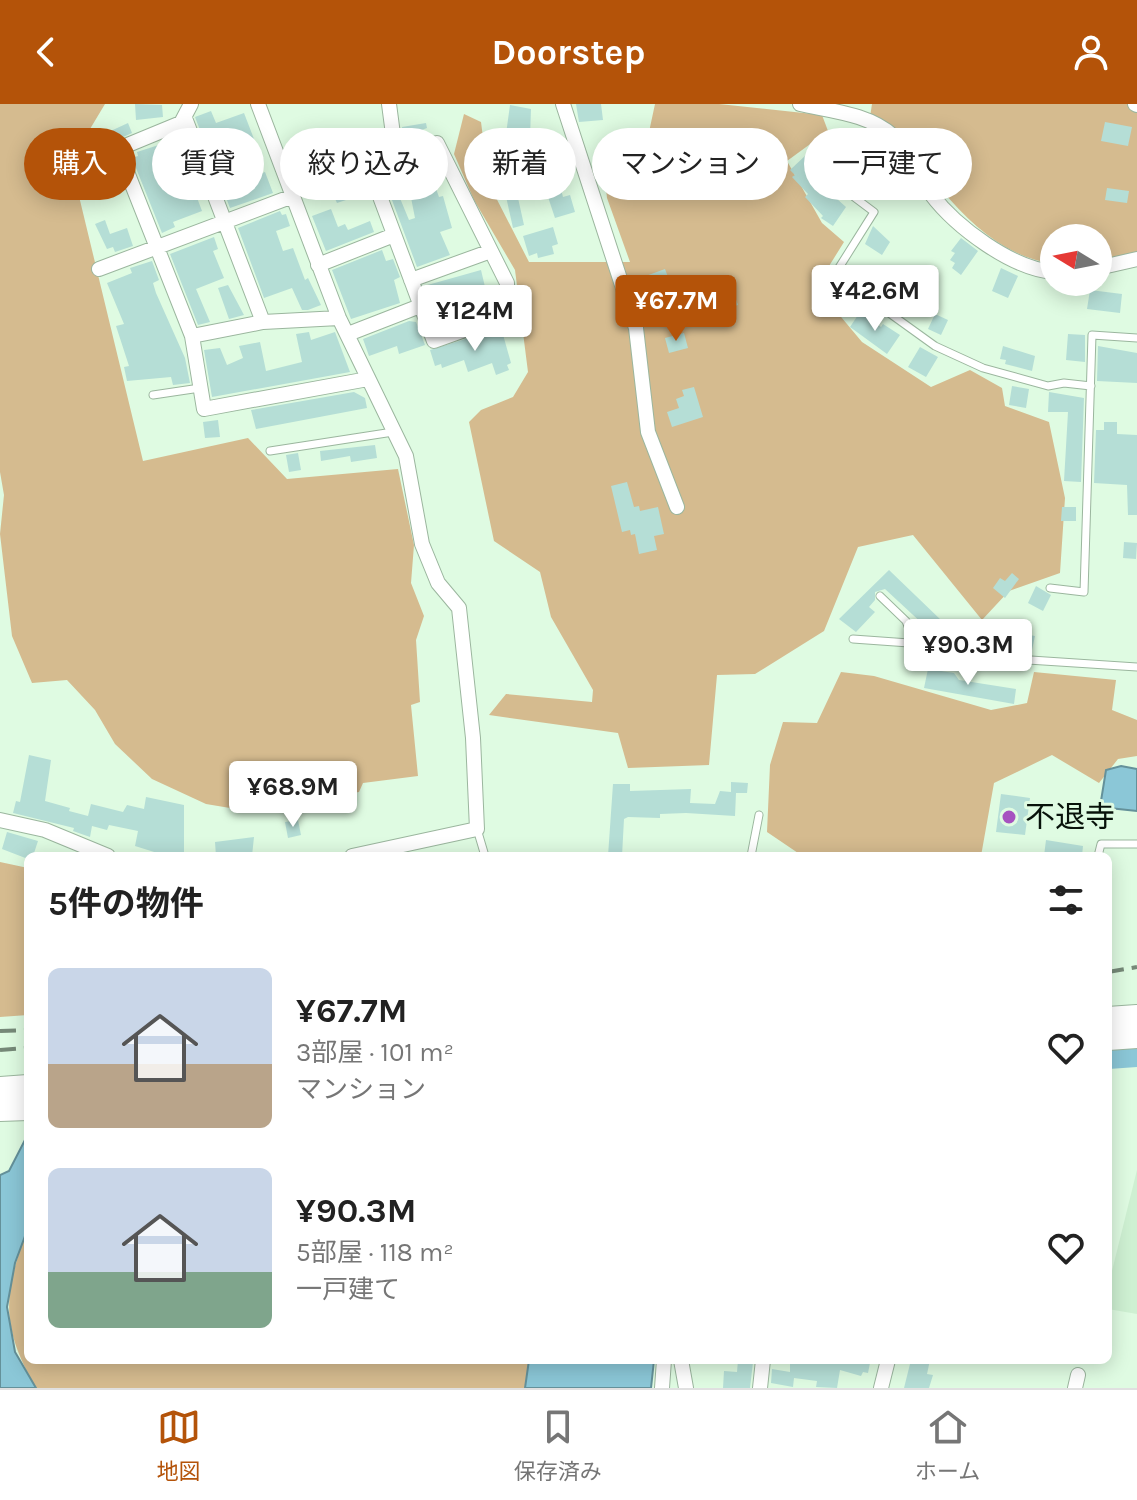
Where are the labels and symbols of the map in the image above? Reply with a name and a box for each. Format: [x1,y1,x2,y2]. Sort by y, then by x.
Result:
north arrow [1040,224,1112,296]
pin: ¥42.6M [810,265,940,333]
pin: ¥67.7M [611,275,741,343]
pin: ¥124M [419,285,531,353]
pin: ¥90.3M [903,619,1033,687]
pin: ¥68.9M [228,761,358,829]
place label: 不退寺 [1025,799,1115,835]
marker: 不退寺 [1000,808,1018,826]

